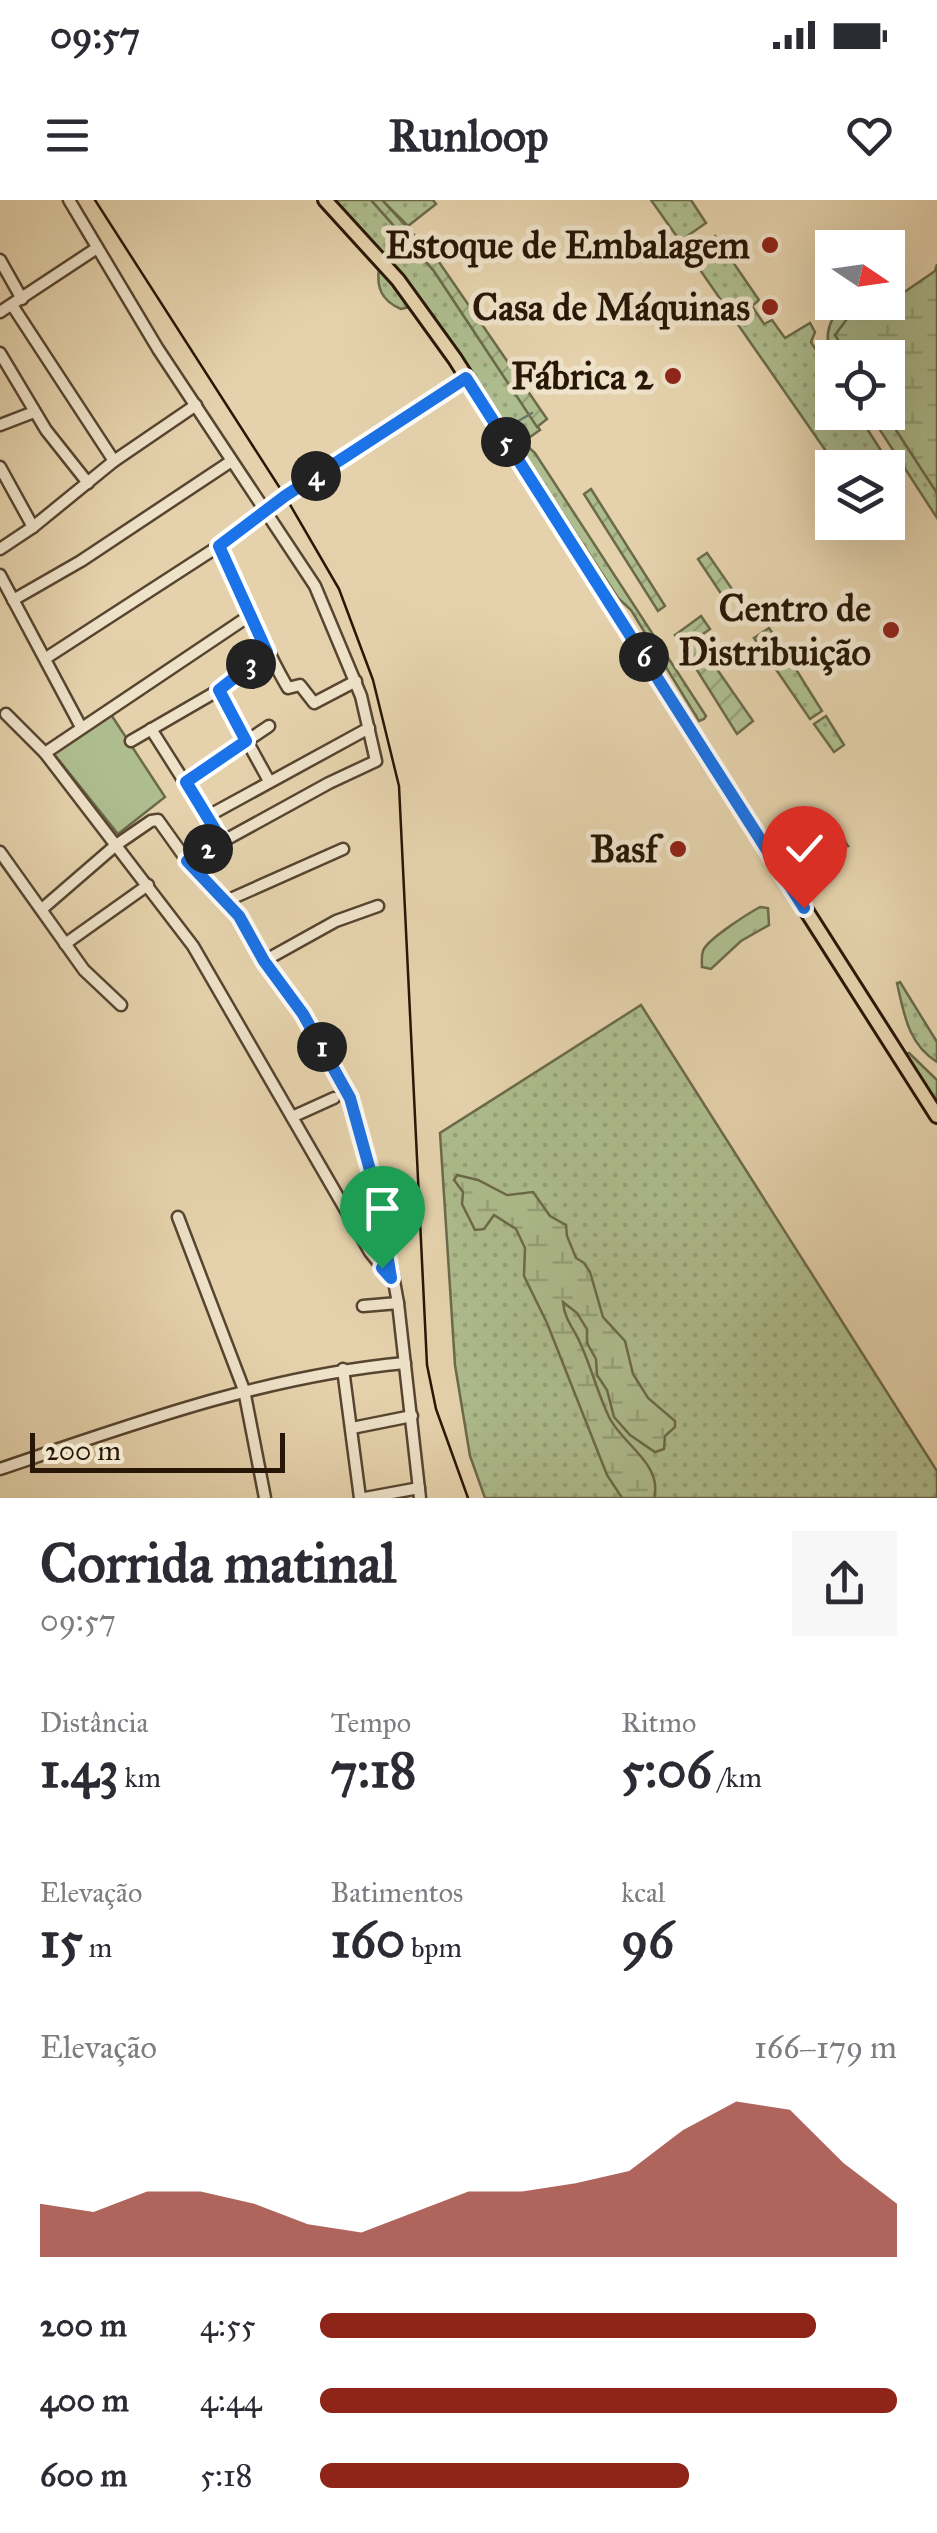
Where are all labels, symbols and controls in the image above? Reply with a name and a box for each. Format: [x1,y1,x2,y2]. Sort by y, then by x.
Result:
text: 09:57 [50,12,140,58]
icon: menu [40,108,95,163]
text: Runloop [388,108,549,163]
icon: heart [842,108,897,163]
place label: Estoque de Embalagem [385,222,750,268]
north arrow [815,230,905,320]
map controls [815,230,905,540]
marker: Estoque de Embalagem [759,234,781,256]
place label: Casa de Máquinas [472,284,750,330]
marker: Casa de Máquinas [759,296,781,318]
button: locate [815,340,905,430]
place label: Fábrica 2 [511,353,654,399]
marker: Fábrica 2 [662,365,684,387]
pin: 5 [481,417,531,467]
text: 5 [499,424,513,459]
button: layers [815,450,905,540]
pin: 4 [291,451,341,501]
text: 4 [308,458,324,493]
place label: Centro de Distribuição [678,585,871,676]
marker: Centro de Distribuição [880,619,902,641]
pin: 6 [619,632,669,682]
pin: 3 [226,639,276,689]
text: 6 [637,639,651,674]
text: 3 [245,646,257,681]
pin [762,806,847,909]
icon: check [777,821,832,876]
pin: 2 [183,824,233,874]
place label: Basf [590,826,664,872]
text: 2 [201,831,215,866]
marker: Basf [667,838,689,860]
pin: 1 [297,1022,347,1072]
text: 1 [316,1029,328,1064]
pin [340,1166,425,1269]
icon: arrive [355,1181,410,1236]
scale bar [30,1428,285,1472]
text: 200 m [45,1433,121,1468]
text: Corrida matinal [40,1530,396,1597]
button: share [792,1531,897,1636]
text: 09:57 [40,1601,116,1640]
text: Distância [40,1705,148,1740]
text: Tempo [331,1705,411,1740]
text: Ritmo [621,1705,696,1740]
text: 1.43 [40,1740,118,1801]
text: 7:18 [331,1740,416,1801]
text: 5:06 [621,1740,712,1801]
text: km [118,1760,161,1795]
text: /km [712,1760,762,1795]
text: Elevação [40,1875,142,1910]
text: Batimentos [331,1875,463,1910]
text: kcal [621,1875,665,1910]
text: 15 [40,1910,83,1971]
text: 160 [331,1910,405,1971]
text: 96 [621,1910,674,1971]
text: m [83,1930,112,1965]
text: bpm [405,1930,462,1965]
text: Elevação [40,2028,157,2067]
text: 166–179 m [754,2028,897,2067]
text: 200 m [40,2306,127,2345]
text: 4:55 [200,2306,256,2345]
text: 400 m [40,2381,129,2420]
text: 4:44 [200,2381,262,2420]
text: 600 m [40,2456,127,2495]
text: 5:18 [200,2456,253,2495]

